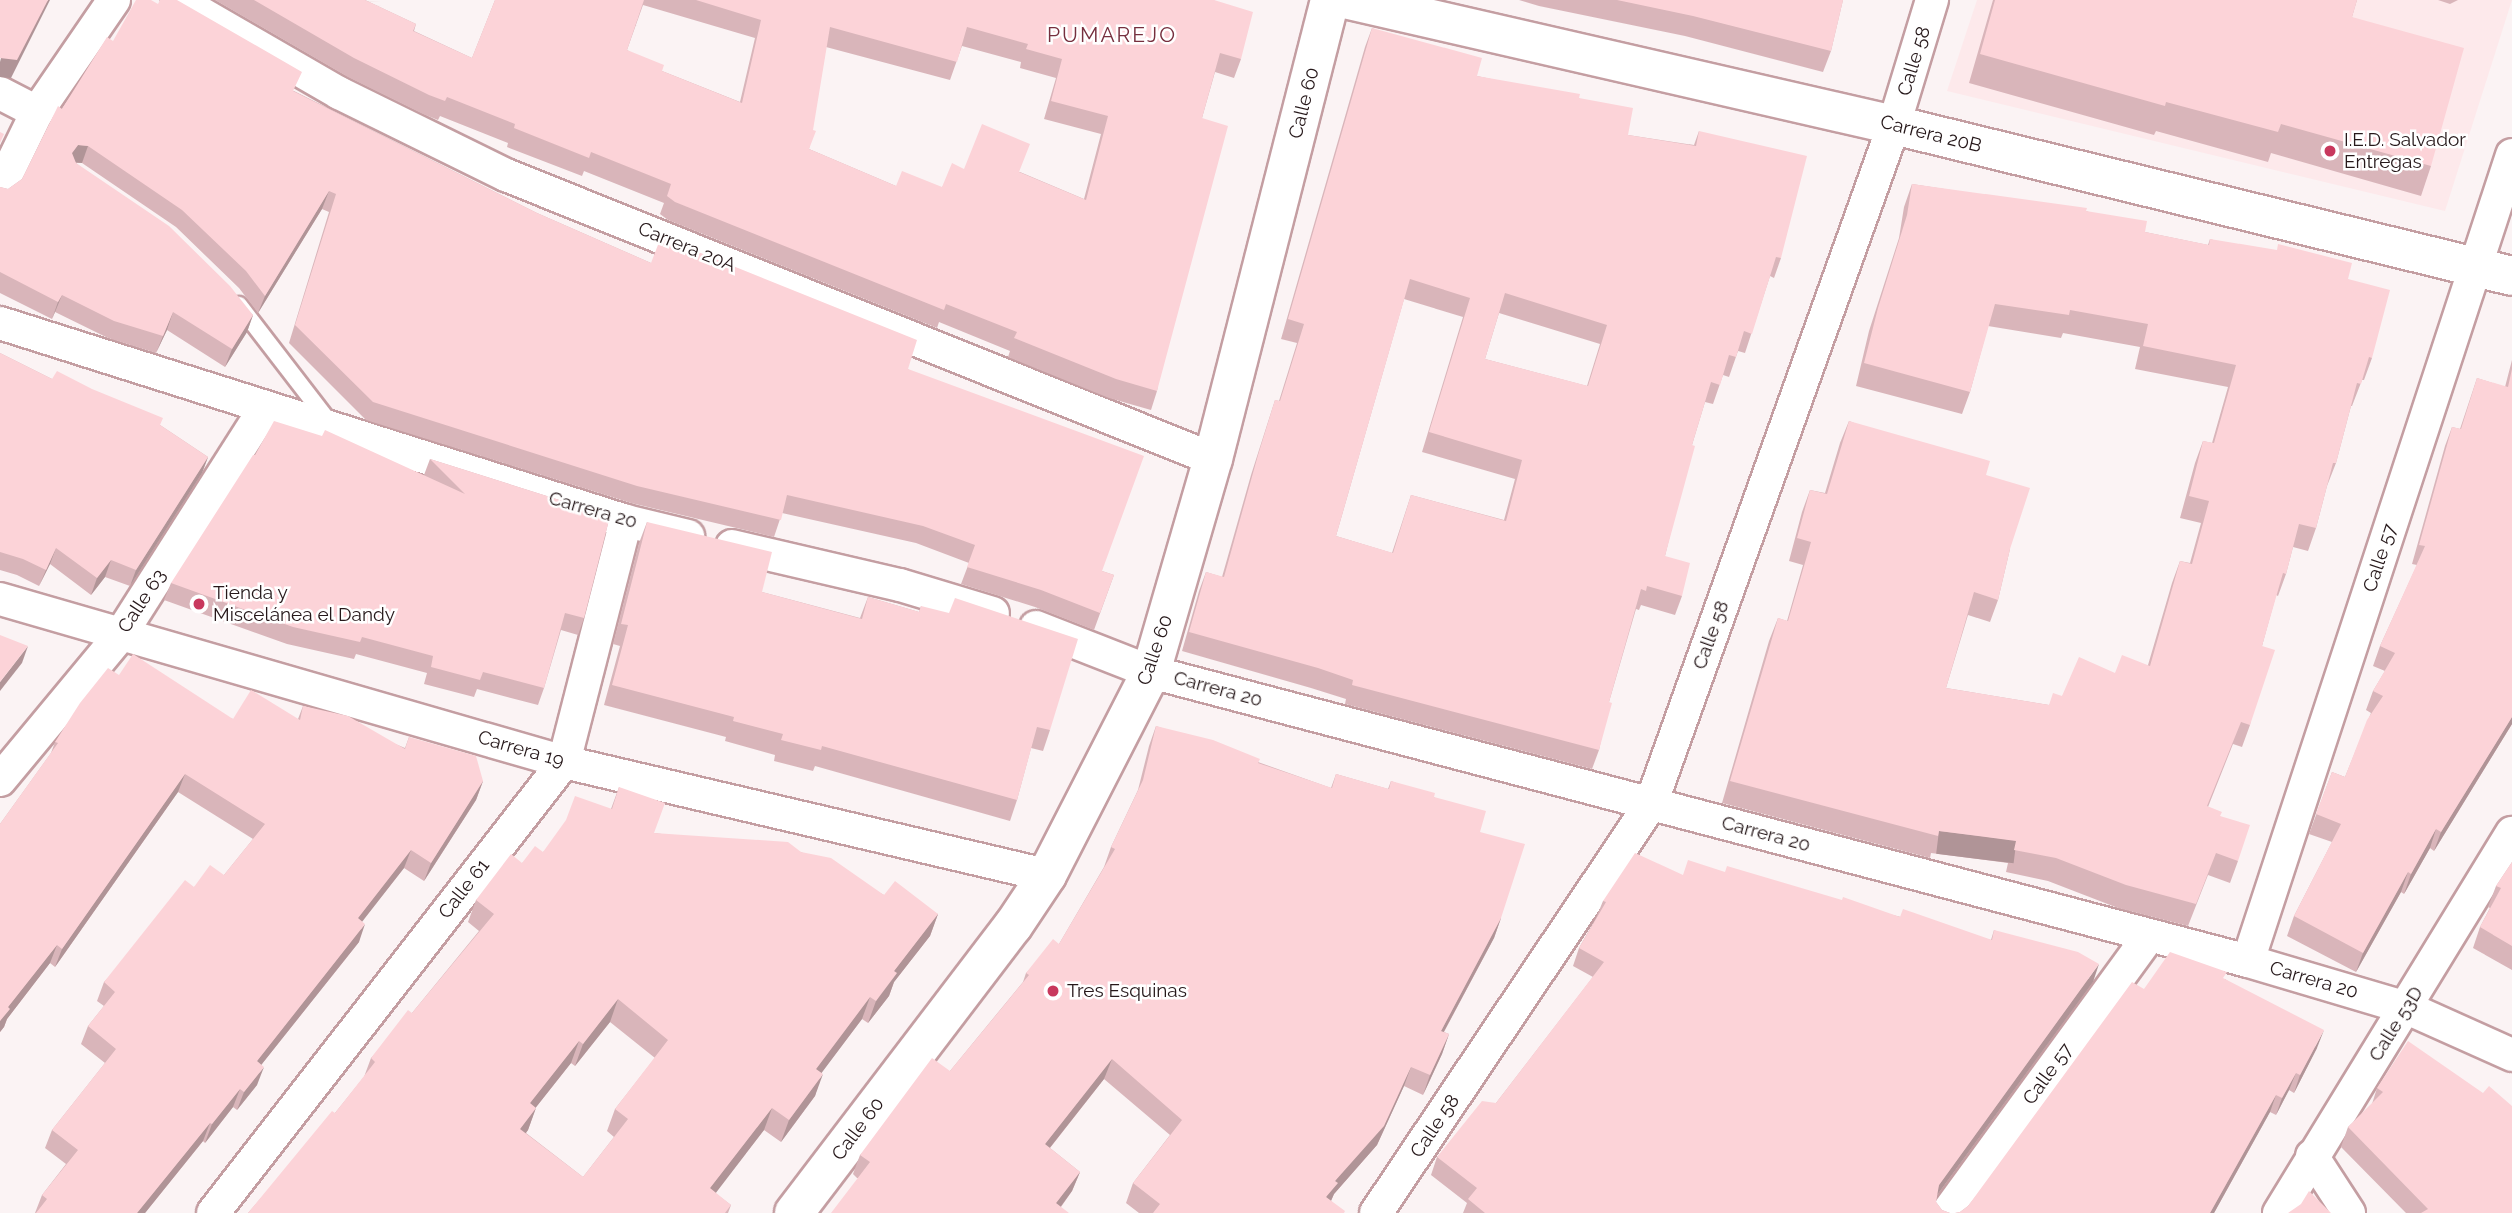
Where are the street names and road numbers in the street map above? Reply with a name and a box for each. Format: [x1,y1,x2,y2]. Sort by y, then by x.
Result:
street label: Calle 58 [1893,24,1935,98]
street label: Calle 60 [1284,65,1324,141]
street label: Carrera 20B [1878,110,1984,158]
street label: Carrera 20A [635,217,739,277]
street label: Carrera 20 [546,487,640,533]
street label: Calle 57 [2358,521,2402,595]
street label: Calle 63 [113,565,171,637]
street label: Calle 58 [1688,598,1734,672]
street label: Calle 60 [1132,612,1178,688]
street label: Carrera 20 [1171,666,1265,712]
street label: Carrera 19 [475,726,567,772]
street label: Carrera 20 [1719,811,1813,857]
street label: Calle 61 [434,855,494,923]
street label: Carrera 20 [2267,957,2361,1003]
street label: Calle 53D [2364,982,2428,1066]
street label: Calle 57 [2018,1039,2078,1109]
street label: Calle 58 [1406,1090,1464,1162]
street label: Calle 60 [827,1093,889,1165]

